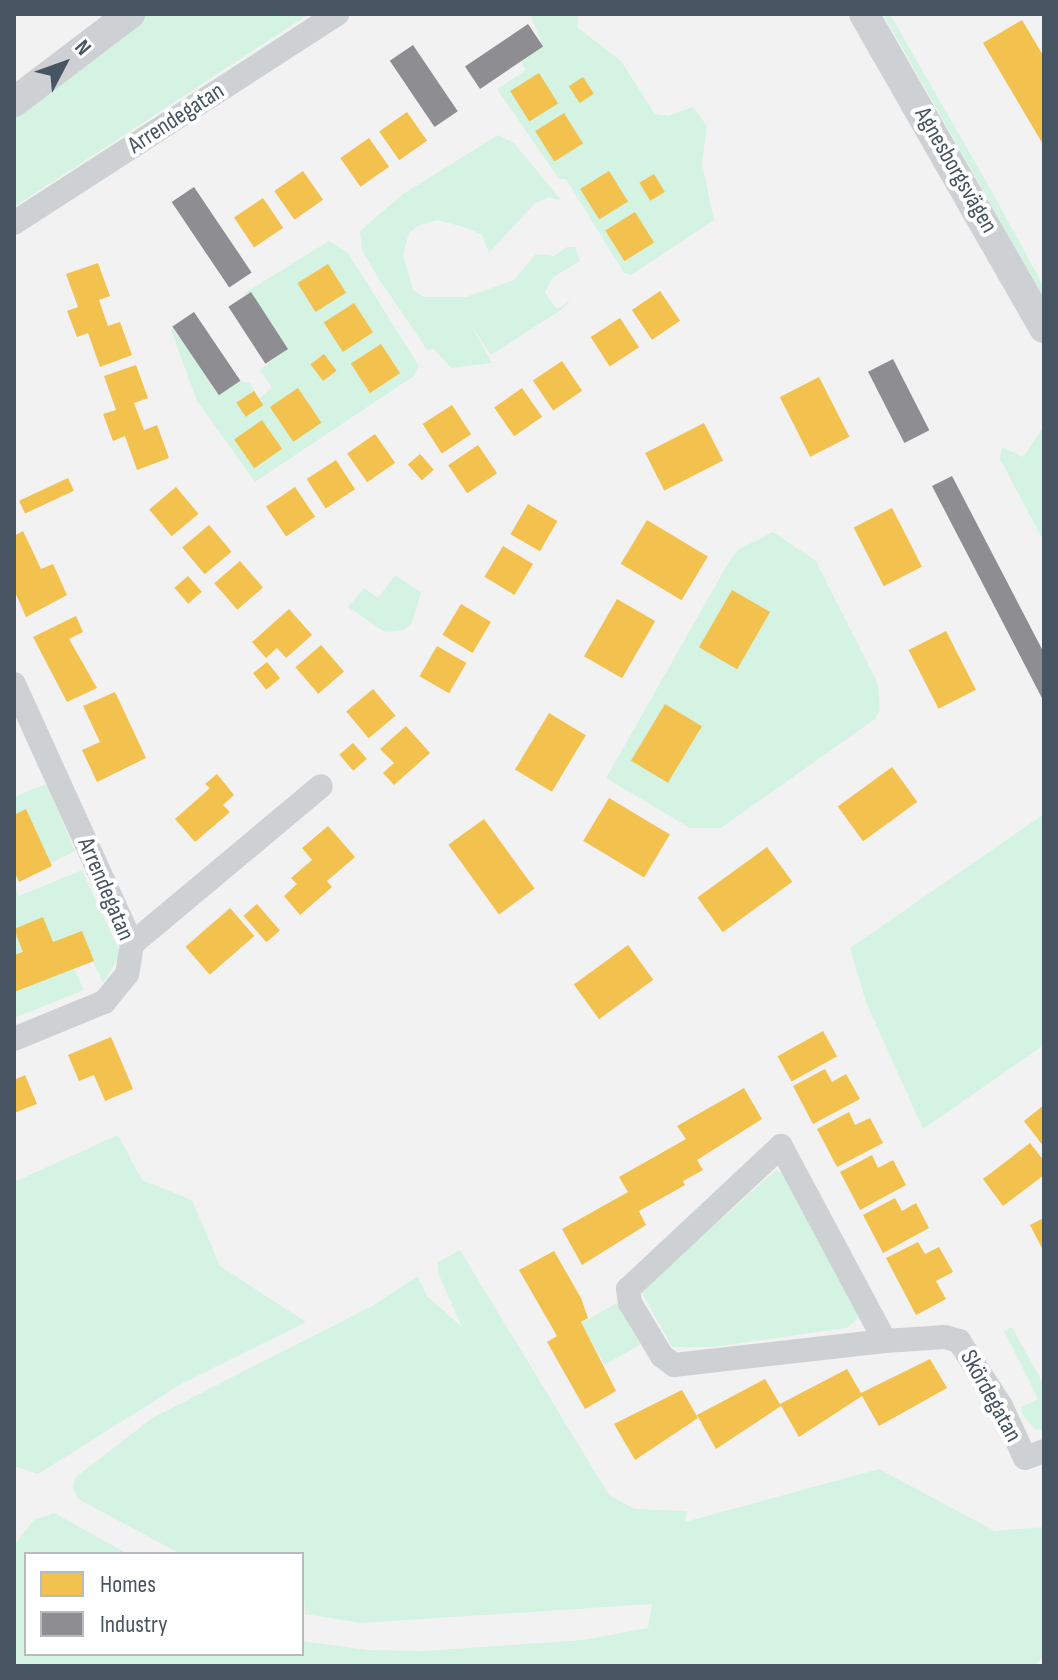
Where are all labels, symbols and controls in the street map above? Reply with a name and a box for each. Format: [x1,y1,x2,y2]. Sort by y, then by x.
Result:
north arrow [24,24,104,104]
text: N [68,35,97,61]
street label: Arrendegatan [122,76,230,160]
street label: Agnesborgsvägen [908,102,1004,238]
street label: Arrendegatan [71,833,141,945]
street label: Skördegatan [954,1345,1028,1447]
legend [24,1552,304,1656]
text: Homes [100,1570,156,1599]
text: Industry [100,1610,167,1639]

